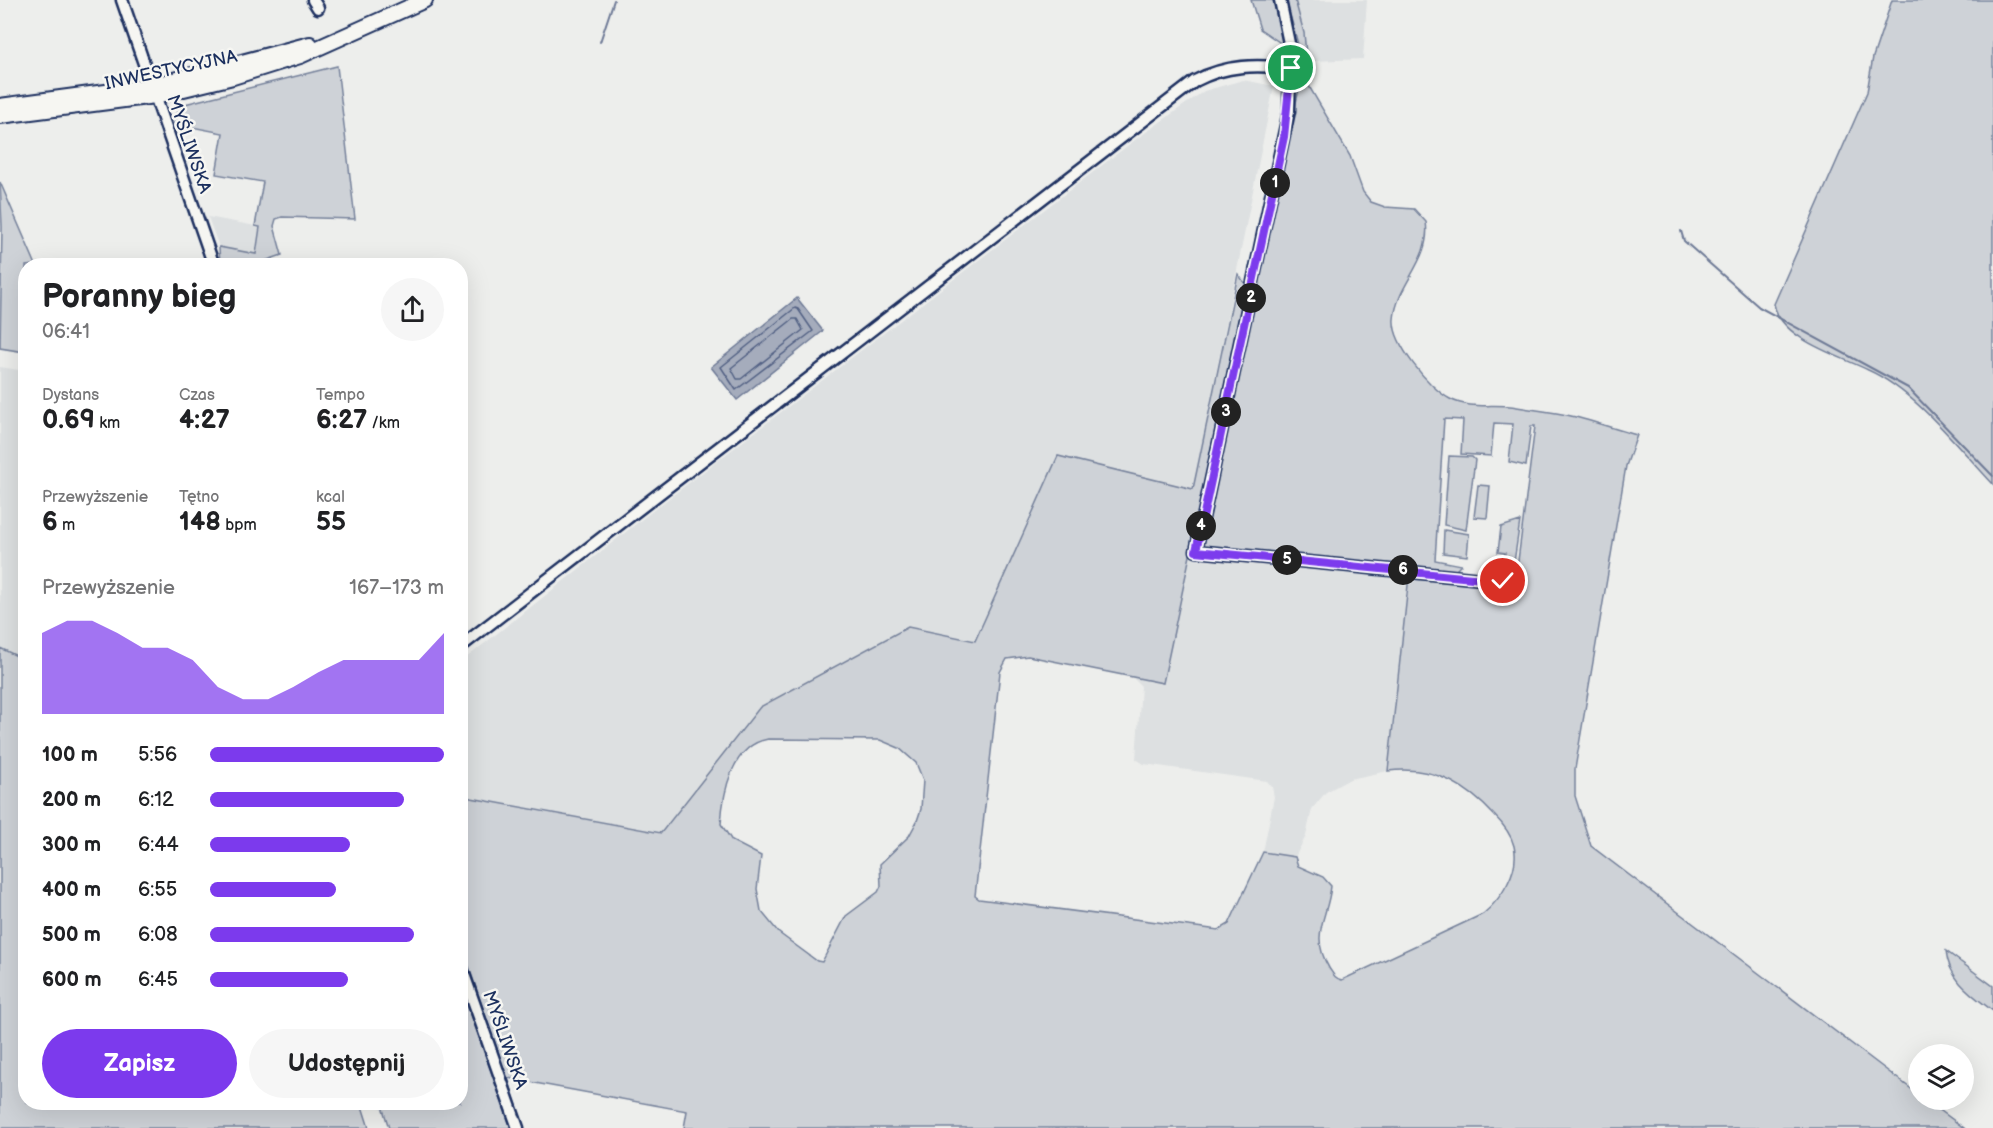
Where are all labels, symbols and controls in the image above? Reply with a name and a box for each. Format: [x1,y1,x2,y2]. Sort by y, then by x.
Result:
pin [1265,42,1316,93]
street label: INWESTYCYJNA [103,46,239,94]
icon: arrive [1274,51,1307,84]
street label: MYŚLIWSKA [162,91,218,196]
pin: 1 [1260,168,1290,198]
text: 1 [1272,173,1278,192]
text: Poranny bieg [42,277,236,317]
button: share [381,278,444,341]
pin: 2 [1236,283,1266,313]
text: 2 [1246,288,1256,307]
text: 06:41 [42,320,90,344]
text: Dystans [42,386,99,405]
text: Czas [179,386,215,405]
text: Tempo [316,386,365,405]
pin: 3 [1211,397,1241,427]
text: 3 [1221,402,1231,421]
text: 0.69 [42,405,95,436]
text: 4:27 [179,405,230,436]
text: 6:27 [316,405,367,436]
text: km [95,414,120,433]
text: /km [367,414,400,433]
text: Przewyższenie [42,488,148,507]
text: Tętno [179,488,219,507]
text: kcal [316,488,345,507]
text: 6 [42,507,58,538]
text: 148 [179,507,221,538]
text: 55 [316,507,346,538]
pin: 4 [1186,511,1216,541]
text: m [58,516,75,535]
text: bpm [221,516,257,535]
text: 4 [1196,516,1206,535]
pin: 5 [1272,545,1302,575]
text: 5 [1282,550,1292,569]
pin: 6 [1388,555,1418,585]
pin [1477,555,1528,606]
text: 6 [1398,560,1408,579]
icon: check [1486,564,1519,597]
text: Przewyższenie [42,576,175,600]
text: 167–173 m [349,576,444,600]
text: 100 m [42,743,98,767]
text: 5:56 [138,743,177,767]
text: 200 m [42,788,101,812]
text: 6:12 [138,788,174,812]
text: 300 m [42,833,101,857]
text: 6:44 [138,833,179,857]
text: 400 m [42,878,101,902]
text: 6:55 [138,878,177,902]
text: 500 m [42,923,101,947]
text: 6:08 [138,923,178,947]
text: 600 m [42,968,102,992]
text: 6:45 [138,968,178,992]
street label: MYŚLIWSKA [478,987,534,1092]
button: Zapisz [42,1029,237,1098]
button: Udostępnij [249,1029,444,1098]
map controls [1908,1044,1974,1110]
button: layers [1908,1044,1974,1110]

